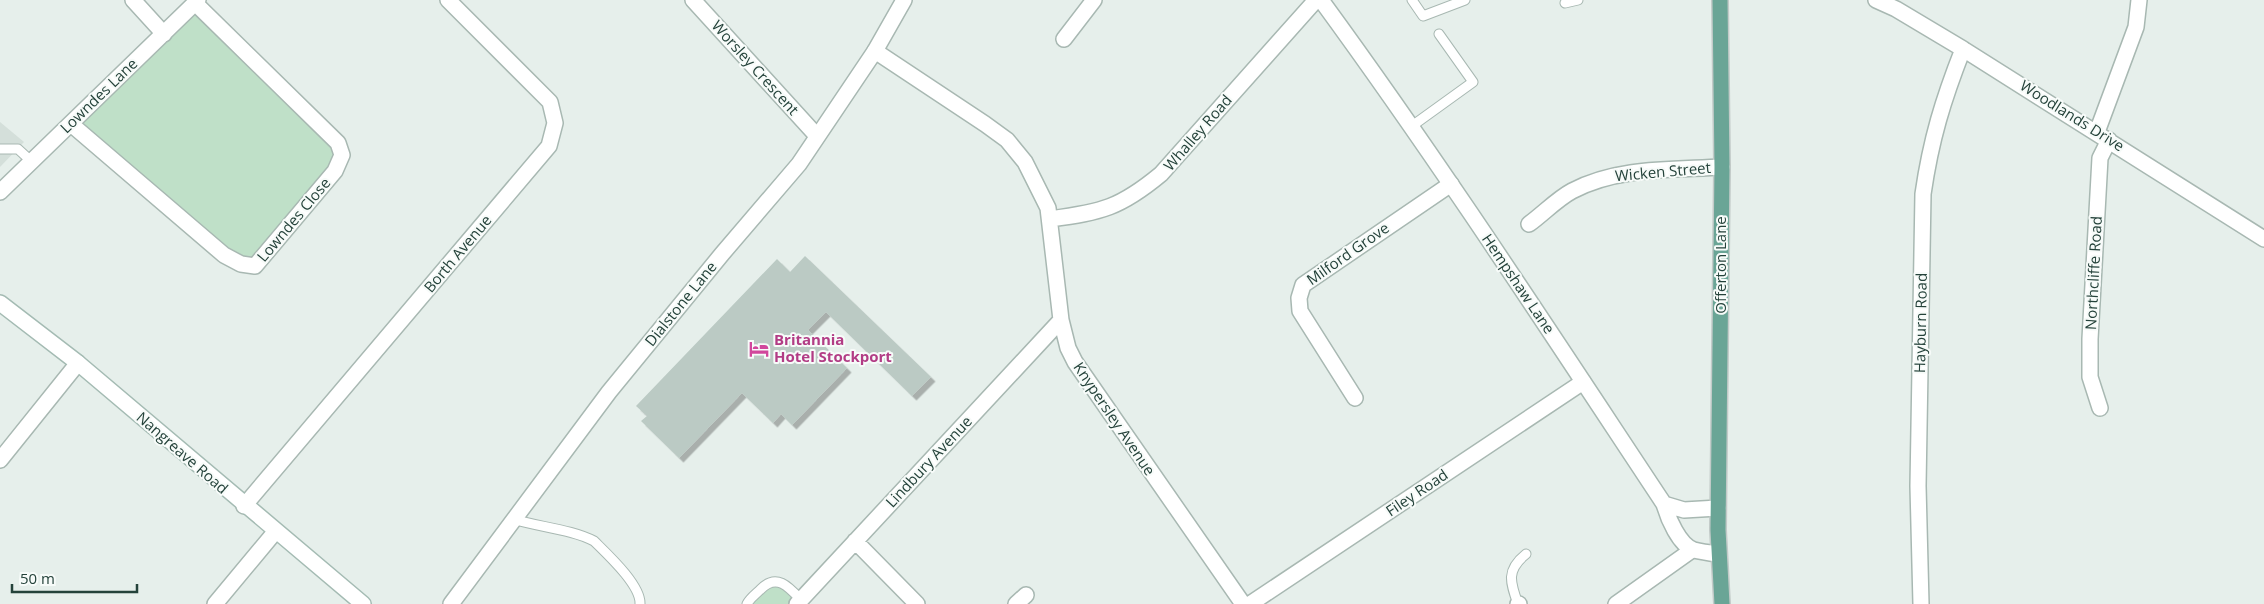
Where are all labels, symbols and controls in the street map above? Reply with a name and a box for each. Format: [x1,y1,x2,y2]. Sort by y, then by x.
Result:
street label: Worsley Crescent [708,16,804,119]
street label: Lowndes Lane [55,53,141,137]
street label: Woodlands Drive [2017,75,2128,155]
street label: Whalley Road [1159,90,1236,175]
street label: Wicken Street [1614,157,1712,185]
street label: Lowndes Close [252,173,334,266]
street label: Borth Avenue [419,210,496,296]
street label: Offerton Lane [1710,216,1730,314]
street label: Northcliffe Road [2080,216,2106,330]
street label: Milford Grove [1302,217,1393,289]
street label: Hempshaw Lane [1478,230,1560,337]
street label: Dialstone Lane [640,257,721,350]
street label: Hayburn Road [1909,273,1931,373]
place label: Britannia Hotel Stockport [774,329,892,366]
hotel icon: Britannia Hotel Stockport [748,338,770,360]
street label: Knypersley Avenue [1069,358,1160,479]
street label: Nangreave Road [133,407,233,498]
street label: Lindbury Avenue [881,411,976,511]
street label: Filey Road [1381,464,1451,520]
scale bar [12,562,138,594]
text: 50 m [20,568,55,588]

